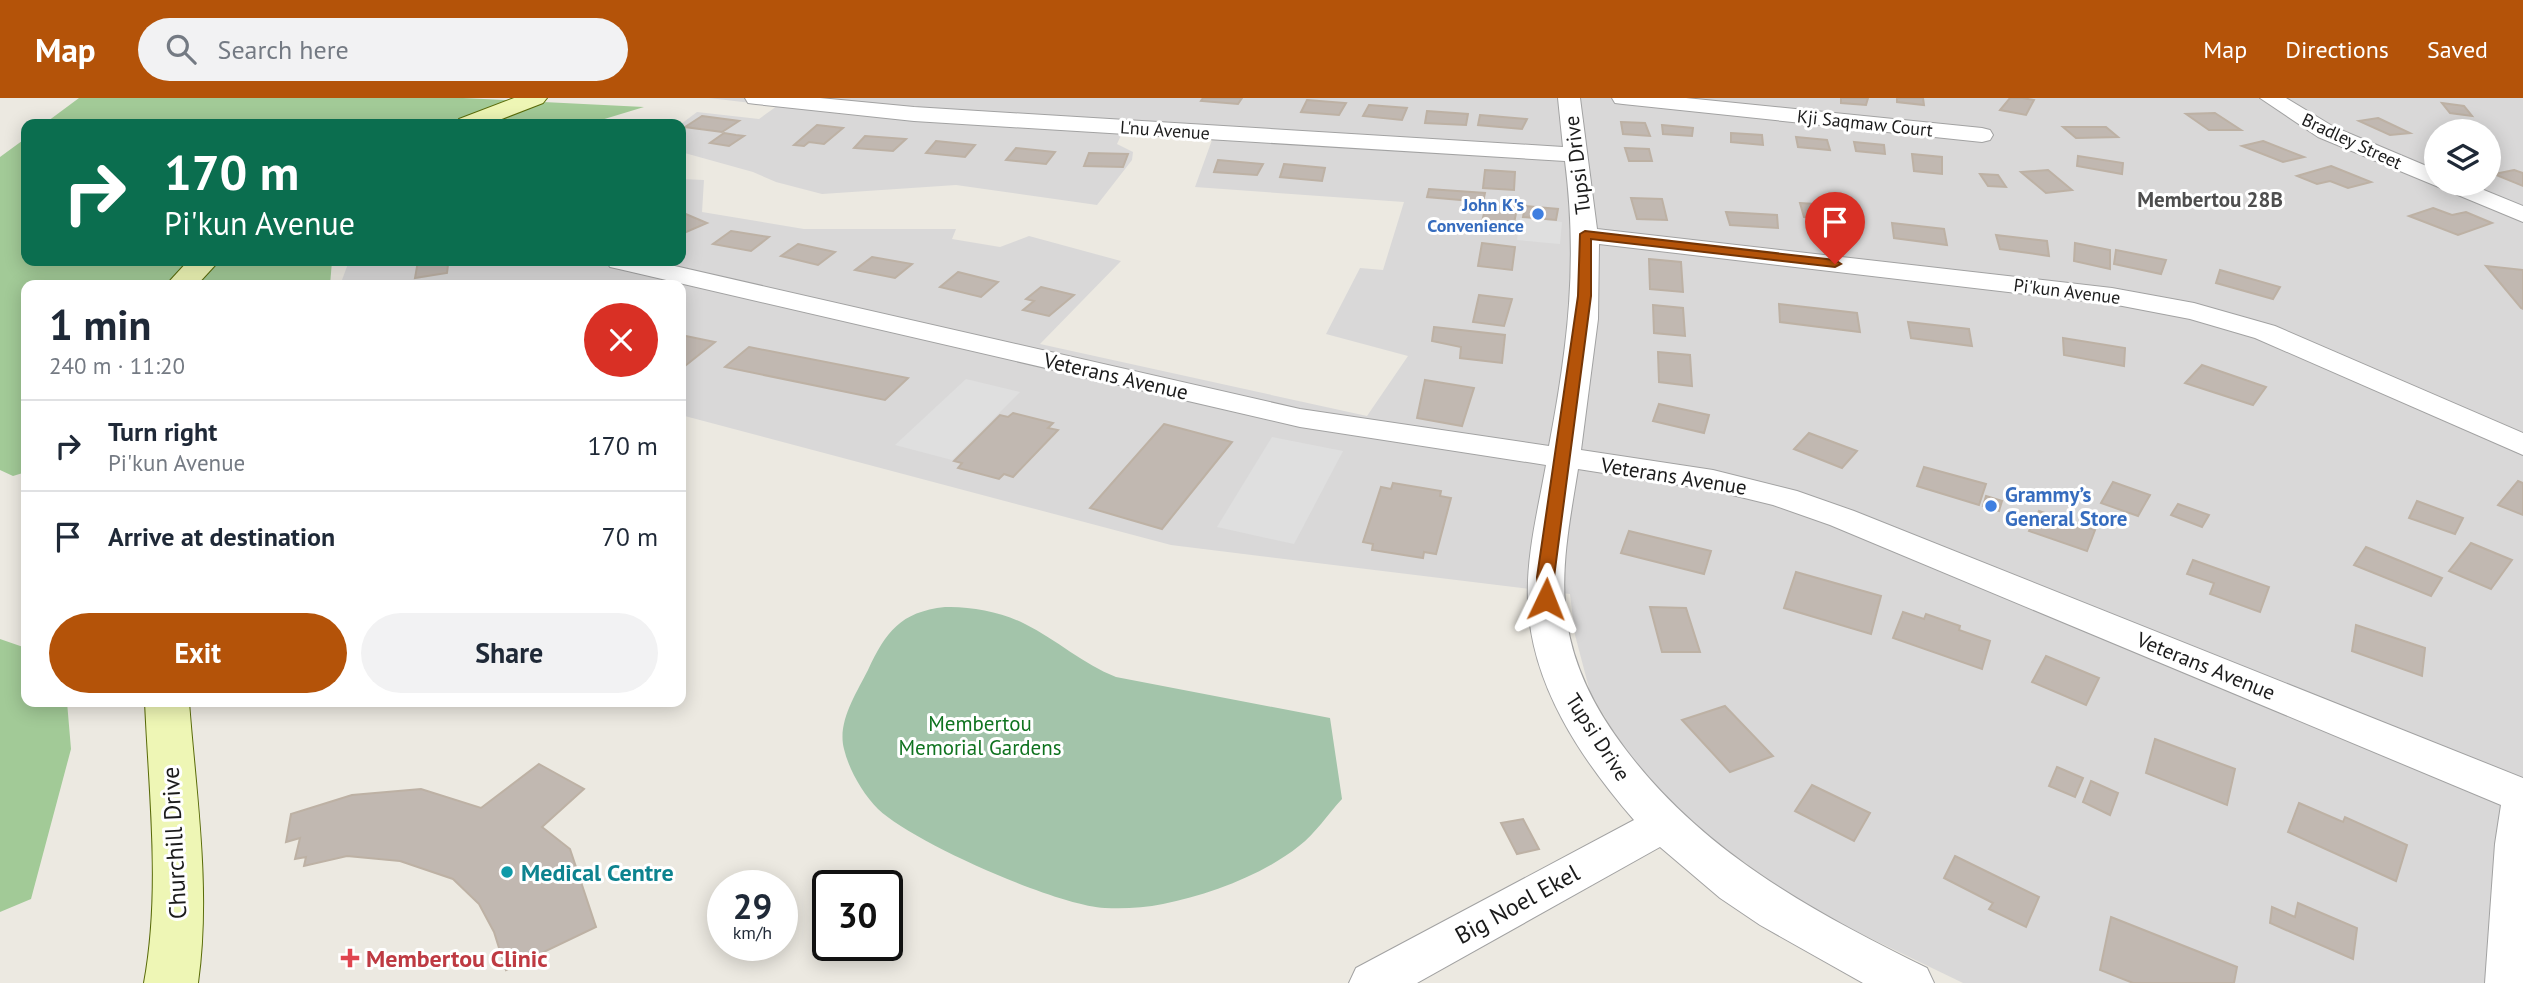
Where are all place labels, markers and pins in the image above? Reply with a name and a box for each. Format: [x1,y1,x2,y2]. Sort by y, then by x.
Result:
pin [1805,192,1865,264]
place label: John K's Convenience [1427,193,1524,237]
marker: John K's Convenience [1530,206,1546,222]
place label: Grammy’s General Store [2005,481,2128,532]
marker: Grammy’s General Store [1983,498,1999,514]
place label: Medical Centre [521,857,674,888]
marker: Medical Centre [499,864,515,880]
place label: Membertou Clinic [366,943,548,974]
marker: Membertou Clinic [340,948,360,968]

